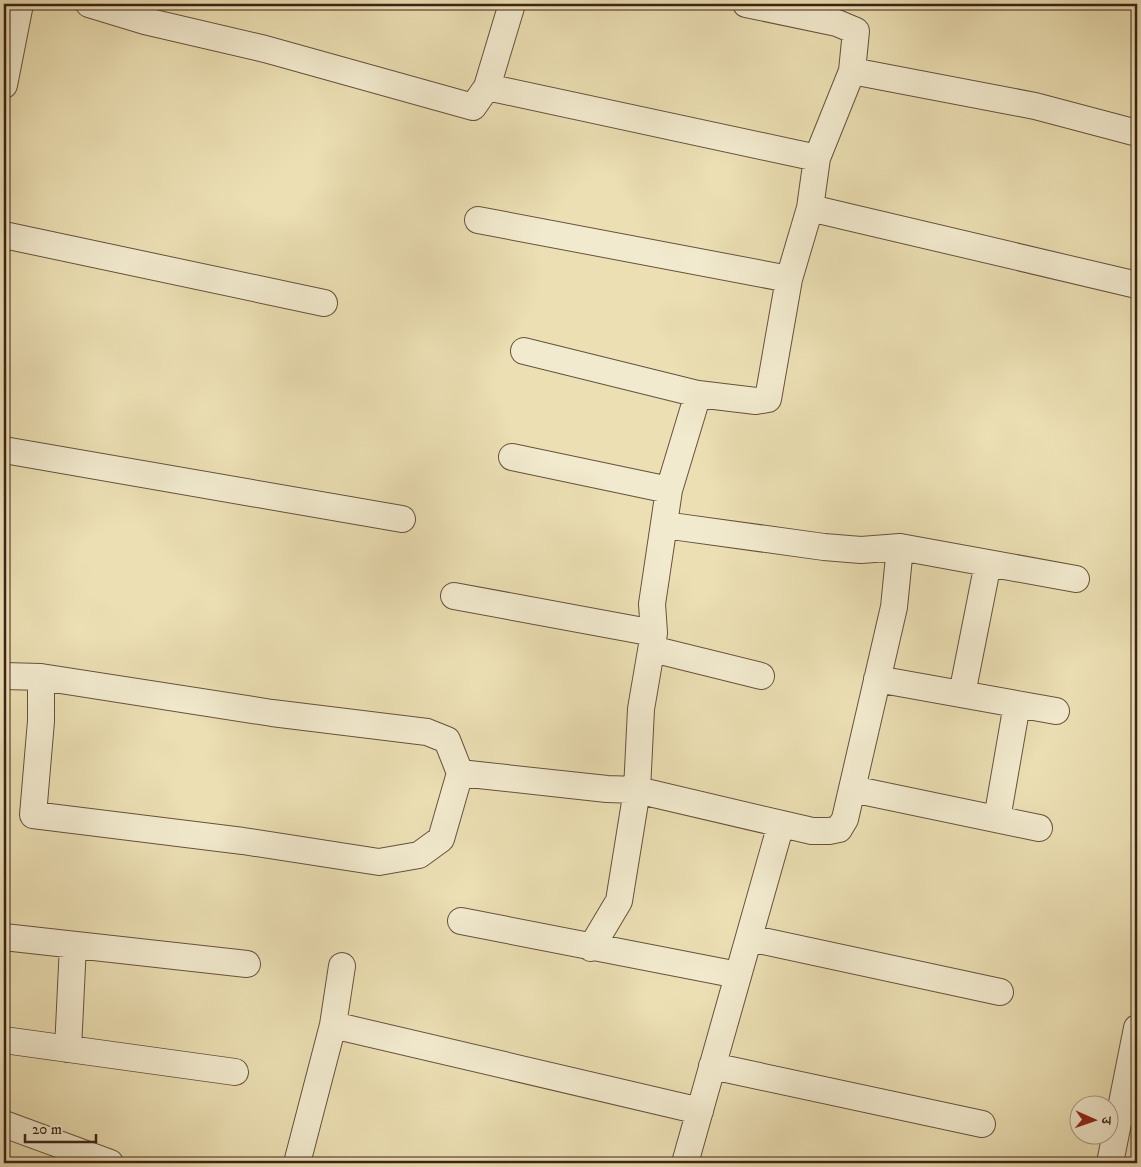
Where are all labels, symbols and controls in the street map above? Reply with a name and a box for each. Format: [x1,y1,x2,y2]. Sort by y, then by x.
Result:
north arrow [1068,1094,1118,1144]
scale bar [25,1112,96,1144]
text: उ [1097,1116,1115,1125]
text: 20 m [32,1120,62,1139]

